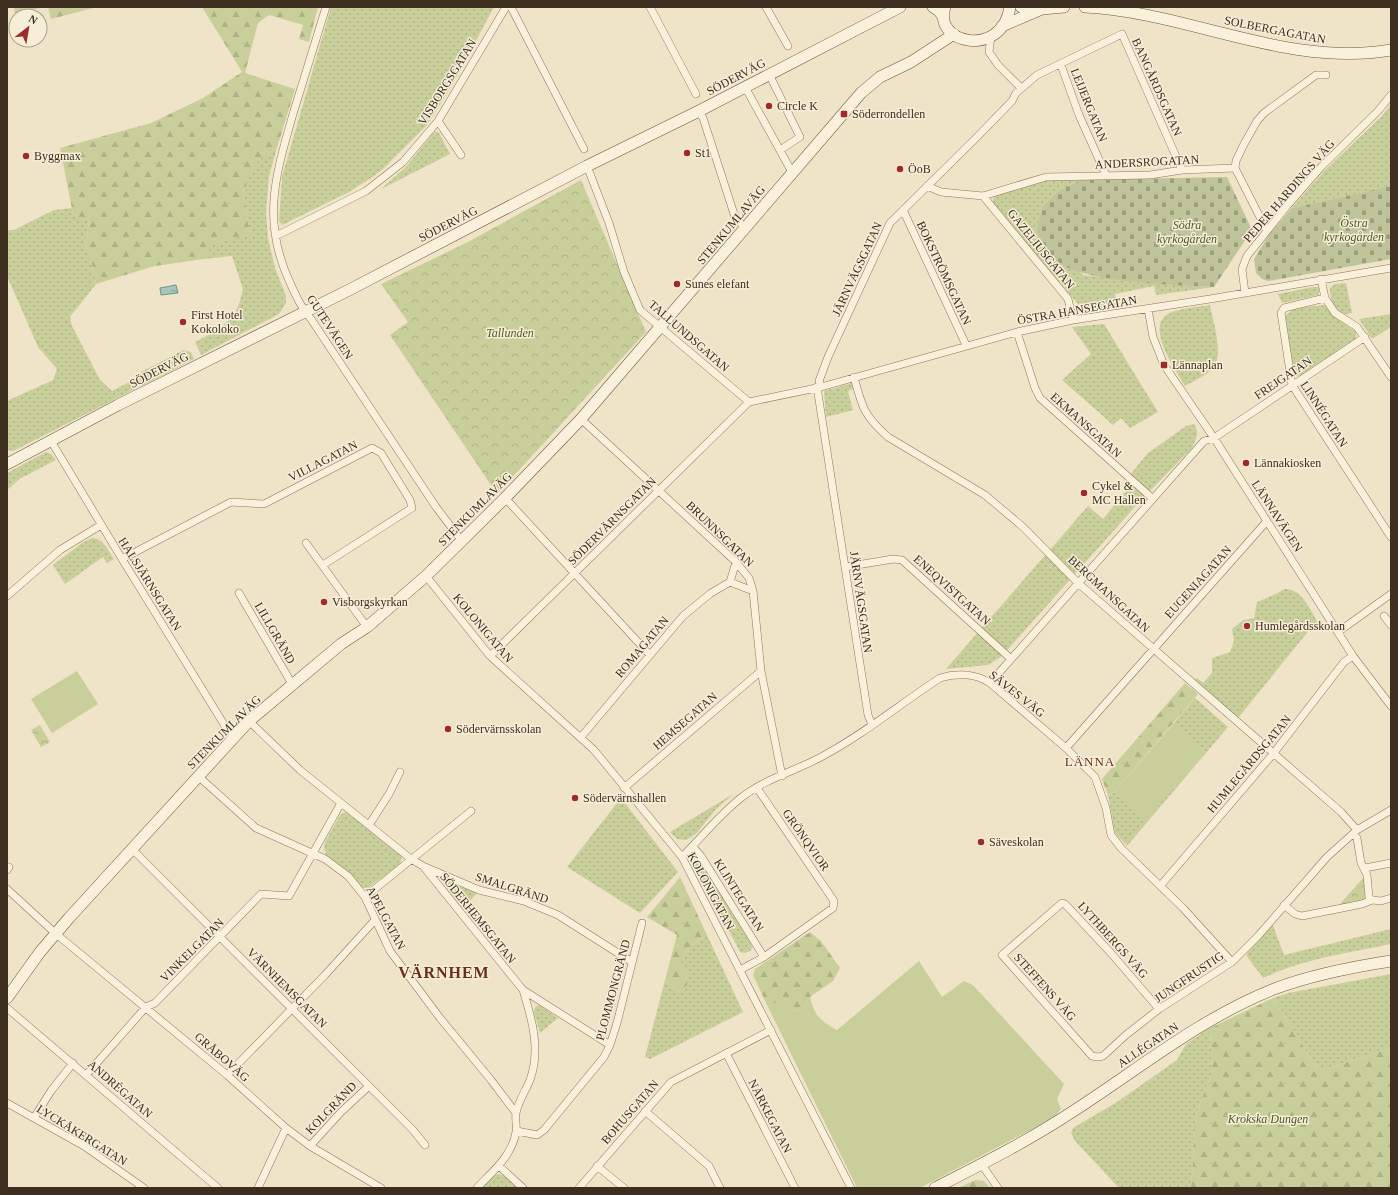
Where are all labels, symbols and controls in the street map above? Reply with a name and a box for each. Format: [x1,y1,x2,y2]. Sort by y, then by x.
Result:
north arrow [8,8,48,48]
text: N [27,12,40,27]
street label: SOLBERGAGATAN [1223,13,1327,47]
street label: VISBORGSGATAN [415,36,479,128]
street label: BANGÅRDSGATAN [1129,36,1185,138]
street label: SÖDERVÄG [704,56,768,98]
street label: LEIJERGATAN [1068,66,1110,144]
place label: Circle K [777,99,818,113]
marker: Circle K [764,101,774,111]
place label: Söderrondellen [852,107,925,121]
marker: Söderrondellen [839,109,849,119]
street label: PEDER HARDINGS VÄG [1240,136,1338,245]
place label: St1 [695,146,711,160]
marker: St1 [682,148,692,158]
place label: Byggmax [34,149,81,163]
marker: Byggmax [21,151,31,161]
street label: ANDERSROGATAN [1095,152,1200,172]
place label: ÖoB [908,162,931,176]
marker: ÖoB [895,164,905,174]
street label: STENKUMLAVÄG [694,183,768,267]
street label: SÖDERVÄG [416,203,480,245]
street label: GAZELIUSGATAN [1005,206,1078,292]
park label: Östra kyrkogården [1324,215,1384,244]
park label: Södra kyrkogården [1157,218,1217,246]
street label: JÄRNVÄGSGATAN [829,219,885,318]
street label: BOKSTRÖMSGATAN [914,219,974,327]
place label: Sunes elefant [685,277,750,291]
marker: Sunes elefant [672,279,682,289]
street label: GUTEVÄGEN [304,292,356,362]
street label: ÖSTRA HANSEGATAN [1016,293,1138,327]
street label: TALLUNDSGATAN [646,297,732,375]
place label: First Hotel Kokoloko [191,308,243,336]
marker: First Hotel Kokoloko [178,317,188,327]
park label: Tallunden [486,326,534,340]
street label: SÖDERVÄG [127,349,191,391]
street label: FREJGATAN [1252,353,1315,402]
place label: Lännaplan [1172,358,1223,372]
marker: Lännaplan [1159,360,1169,370]
street label: LINNÉGATAN [1298,378,1351,450]
street label: EKMANSGATAN [1048,390,1125,461]
street label: VILLAGATAN [286,437,360,484]
place label: Lännakiosken [1254,456,1321,470]
marker: Lännakiosken [1241,458,1251,468]
street label: STENKUMLAVÄG [435,469,515,549]
street label: SÖDERVÄRNSGATAN [565,474,659,568]
street label: LÄNNAVÄGEN [1249,478,1305,555]
place label: Cykel & MC Hallen [1092,479,1146,507]
marker: Cykel & MC Hallen [1079,488,1089,498]
street label: BRUNNSGATAN [683,498,757,570]
street label: HALSJÄRNSGATAN [116,535,185,634]
street label: EUGENIAGATAN [1162,543,1235,621]
street label: JÄRNVÄGSGATAN [847,550,875,654]
street label: ENEQVISTGATAN [911,552,993,628]
street label: BERGMANSGATAN [1065,553,1153,636]
street label: KOLONIGATAN [450,591,516,666]
place label: Visborgskyrkan [332,595,408,609]
marker: Visborgskyrkan [319,597,329,607]
street label: LILLGRÄND [252,600,298,667]
street label: ROMAGATAN [612,613,672,681]
place label: Humlegårdsskolan [1255,619,1345,633]
marker: Humlegårdsskolan [1242,621,1252,631]
street label: SÄVES VÄG [986,668,1048,720]
street label: HEMSEGATAN [650,689,720,753]
street label: STENKUMLAVÄG [184,692,264,772]
street label: HUMLEGÅRDSGATAN [1204,712,1294,816]
place label: Södervärnsskolan [456,722,541,736]
marker: Södervärnsskolan [443,724,453,734]
district label: LÄNNA [1065,754,1115,769]
place label: Södervärnshallen [583,791,666,805]
marker: Södervärnshallen [570,793,580,803]
street label: GRÖNQVIOR [780,806,832,874]
place label: Säveskolan [989,835,1044,849]
marker: Säveskolan [976,837,986,847]
street label: KOLONIGATAN [685,850,737,932]
street label: KLINTEGATAN [711,856,767,934]
street label: SÖDERHEMSGATAN [437,870,519,966]
street label: SMALGRÄND [474,870,551,907]
street label: APELGATAN [363,884,409,952]
street label: LYTHBERGS VÄG [1075,899,1151,981]
street label: VINKELGATAN [157,915,227,985]
street label: PLOMMONGRÄND [593,938,633,1042]
street label: VÄRNHEMSGATAN [244,945,330,1031]
street label: JUNGFRUSTIG [1152,948,1227,1005]
street label: STEFFENS VÄG [1011,950,1079,1024]
district label: VÄRNHEM [398,964,490,981]
street label: ALLÉGATAN [1115,1019,1181,1070]
street label: GRÅBOVÄG [192,1029,253,1085]
street label: ANDRÉGATAN [85,1057,155,1121]
street label: BOHUSGATAN [598,1077,662,1147]
street label: NÄRKEGATAN [745,1077,795,1156]
street label: KOLGRÄND [303,1079,360,1137]
street label: LYCKÅKERGATAN [34,1102,130,1169]
park label: Krokska Dungen [1227,1112,1308,1126]

